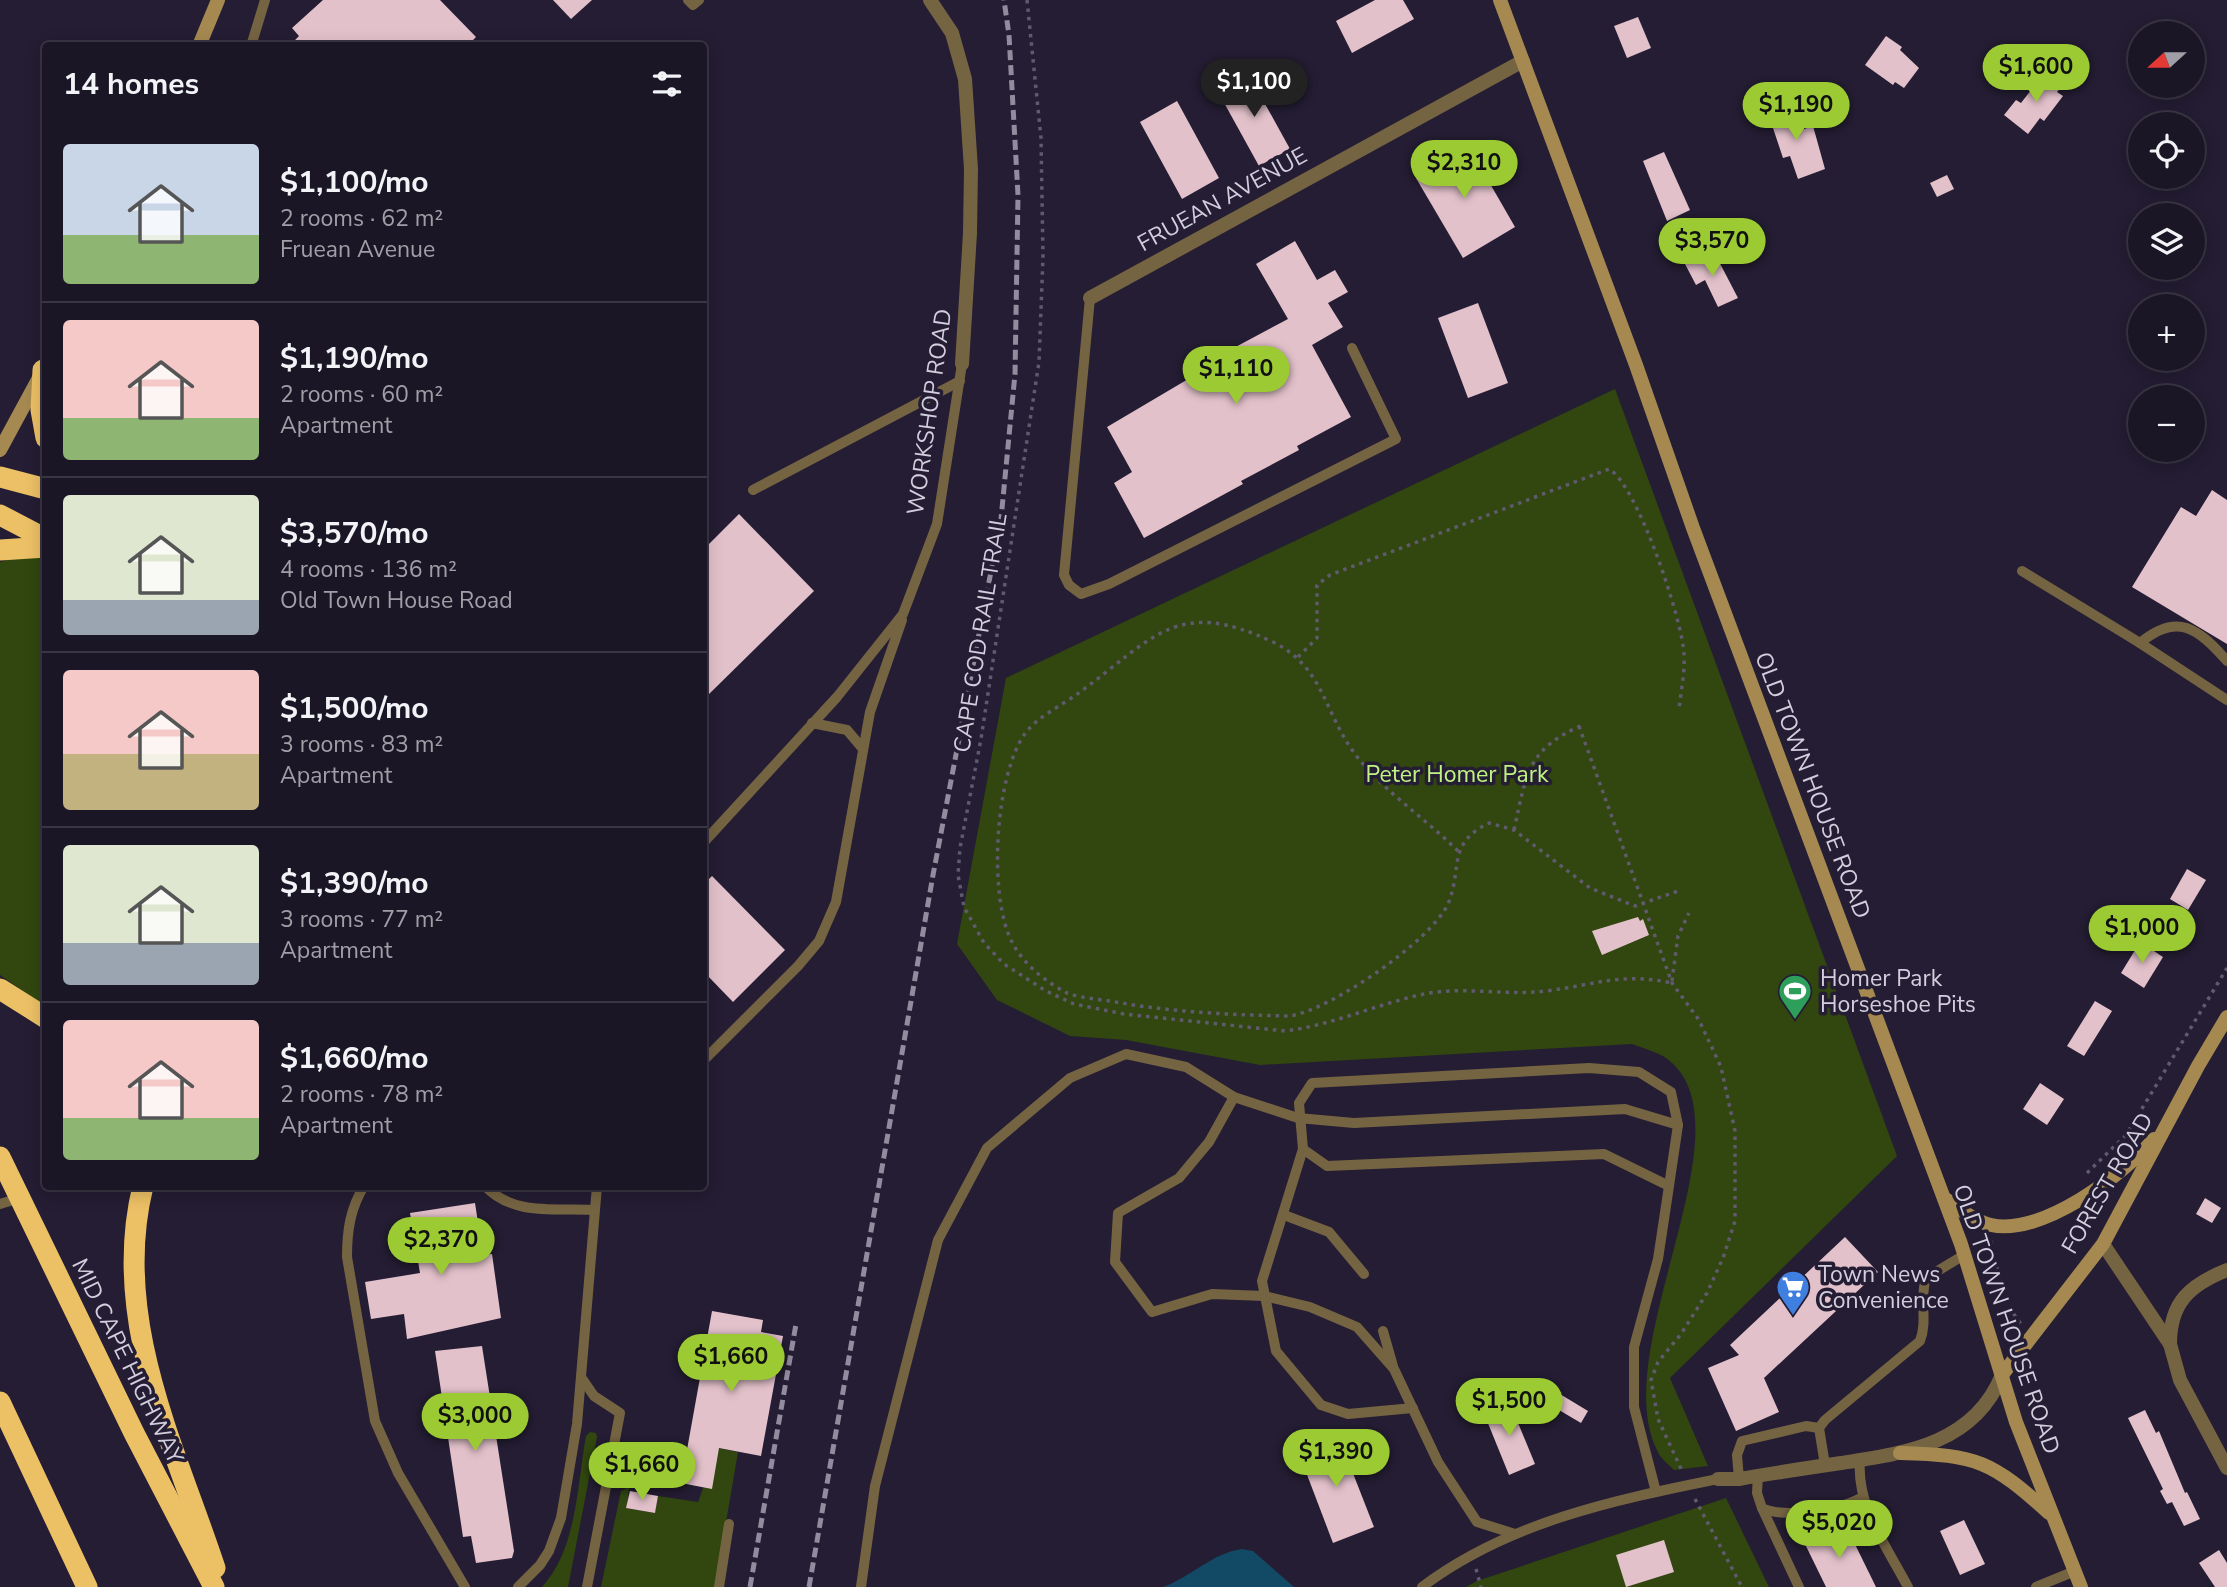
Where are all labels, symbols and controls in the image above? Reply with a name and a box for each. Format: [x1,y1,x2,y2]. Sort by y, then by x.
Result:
north arrow [2128,21,2205,98]
map controls [2128,21,2205,462]
pin: $1,600 [1979,44,2093,104]
text: $1,600 [1999,51,2073,82]
pin: $1,100 [1197,60,1311,119]
text: 14 homes [63,64,199,105]
icon: filters [648,65,686,103]
text: $1,100 [1217,66,1291,97]
pin: $1,190 [1739,82,1853,142]
text: $1,190 [1759,89,1833,120]
button: locate [2128,112,2205,189]
street label: FRUEAN AVENUE [1132,140,1313,259]
pin: $2,310 [1407,140,1521,200]
text: $2,310 [1427,147,1501,178]
text: $1,100/mo [280,162,429,203]
icon: home [119,172,203,256]
text: 2 rooms · 62 m² [280,203,443,234]
button: layers [2128,203,2205,280]
pin: $3,570 [1655,218,1769,278]
text: $3,570 [1675,225,1749,256]
text: Fruean Avenue [280,234,435,265]
button: + [2128,294,2205,371]
street label: WORKSHOP ROAD [900,307,959,517]
text: $1,190/mo [280,338,429,379]
pin: $1,110 [1179,346,1293,406]
icon: home [119,348,203,432]
text: $1,110 [1199,353,1273,384]
text: 2 rooms · 60 m² [280,379,443,410]
button: − [2128,385,2205,462]
text: Apartment [280,410,392,441]
street label: CAPE COD RAIL TRAIL [946,511,1015,755]
text: $3,570/mo [280,513,429,554]
icon: home [119,523,203,607]
text: 4 rooms · 136 m² [280,554,457,585]
text: Old Town House Road [280,585,513,616]
street label: OLD TOWN HOUSE ROAD [1747,647,1878,923]
text: $1,500/mo [280,688,429,729]
icon: home [119,698,203,782]
text: 3 rooms · 83 m² [280,729,443,760]
park label: Peter Homer Park [1366,759,1549,790]
text: Apartment [280,760,392,791]
text: $1,390/mo [280,863,429,904]
icon: home [119,873,203,957]
text: 3 rooms · 77 m² [280,904,443,935]
pin: $1,000 [2085,906,2199,965]
text: $1,000 [2105,912,2179,943]
text: Apartment [280,935,392,966]
place label: Homer Park Horseshoe Pits [1820,963,1976,1020]
sports icon: Homer Park Horseshoe Pits [1776,972,1814,1021]
text: $1,660/mo [280,1038,429,1079]
icon: home [119,1048,203,1132]
text: 2 rooms · 78 m² [280,1079,443,1110]
street label: FOREST ROAD [2054,1107,2160,1260]
text: Apartment [280,1110,392,1141]
street label: OLD TOWN HOUSE ROAD [1946,1180,2067,1458]
pin: $2,370 [384,1218,498,1277]
text: $2,370 [404,1224,478,1255]
street label: MID CAPE HIGHWAY [64,1253,191,1469]
place label: Town News Convenience [1818,1259,1949,1316]
supermarket icon: Town News Convenience [1774,1268,1812,1317]
pin: $1,660 [674,1334,788,1394]
text: $1,660 [694,1341,768,1372]
pin: $1,500 [1452,1378,1566,1438]
text: $1,500 [1472,1385,1546,1416]
pin: $3,000 [418,1394,532,1453]
text: $3,000 [438,1400,512,1431]
pin: $1,390 [1279,1430,1393,1489]
text: $1,390 [1299,1436,1373,1467]
pin: $1,660 [585,1442,699,1502]
text: $1,660 [605,1449,679,1480]
pin: $5,020 [1782,1500,1896,1560]
text: $5,020 [1802,1507,1876,1538]

